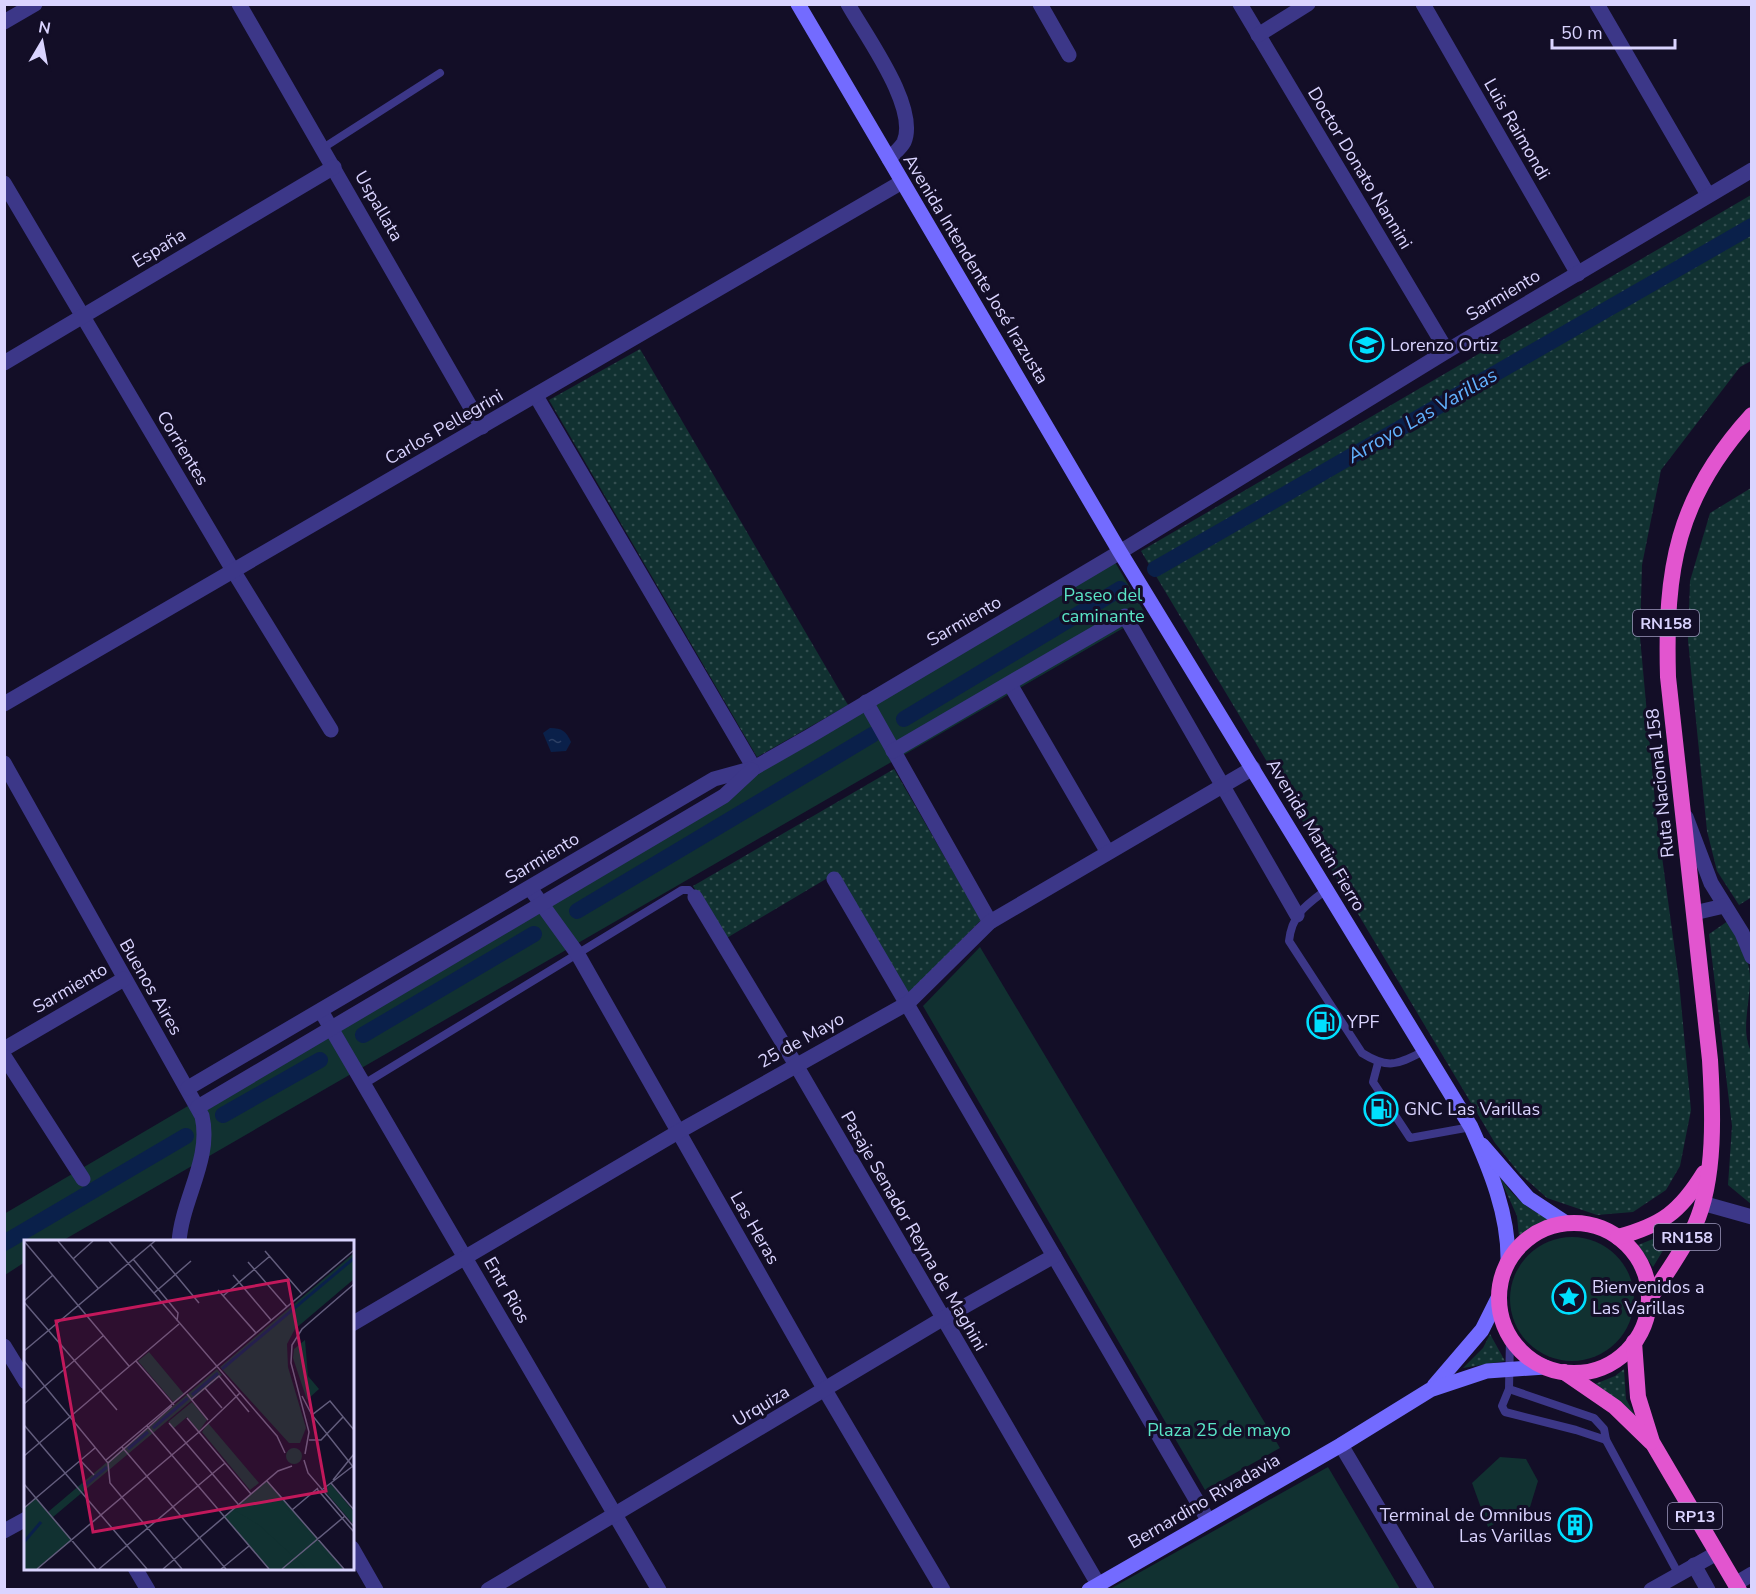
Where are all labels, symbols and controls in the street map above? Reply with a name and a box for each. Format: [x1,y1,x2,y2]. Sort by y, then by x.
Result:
north arrow [12,12,72,72]
scale bar [1552,12,1675,50]
text: N [37,16,52,40]
text: 50 m [1561,21,1603,45]
street label: Luis Raimondi [1478,74,1556,184]
street label: Doctor Donato Nannini [1302,83,1418,253]
street label: Avenida Intendente José Irazusta [898,150,1054,388]
street label: Uspallata [349,166,409,246]
street label: España [128,223,190,273]
street label: Sarmiento [1461,263,1545,327]
school or university icon: Lorenzo Ortiz [1349,327,1385,363]
place label: Lorenzo Ortiz [1390,333,1498,357]
water label: Arroyo Las Varillas [1341,361,1502,470]
street label: Carlos Pellegrini [381,383,507,471]
street label: Corrientes [151,406,215,490]
park label: Paseo del caminante [1061,583,1145,628]
street label: Sarmiento [922,590,1006,652]
road number: RN158 [1633,610,1699,636]
street label: Ruta Nacional 158 [1640,707,1680,859]
street label: Avenida Martin Fierro [1261,754,1371,916]
street label: Sarmiento [500,826,584,890]
street label: Buenos Aires [114,935,188,1039]
street label: Sarmiento [28,957,112,1019]
fuel station icon: YPF [1306,1004,1342,1040]
street label: 25 de Mayo [754,1007,848,1073]
place label: YPF [1346,1010,1379,1034]
fuel station icon: GNC Las Varillas [1363,1091,1399,1127]
place label: GNC Las Varillas [1404,1097,1540,1121]
street label: Pasaje Senador Reyna de Maghini [835,1107,993,1355]
street label: Las Heras [724,1187,786,1269]
road number: RN158 [1654,1224,1720,1250]
inset map [24,1240,354,1570]
street label: Entr Rios [478,1252,536,1328]
place label: Bienvenidos a Las Varillas [1592,1275,1705,1320]
place icon: Bienvenidos a Las Varillas [1551,1279,1587,1315]
street label: Urquiza [728,1380,794,1432]
park label: Plaza 25 de mayo [1147,1418,1291,1442]
street label: Bernardino Rivadavia [1124,1448,1284,1554]
place label: Terminal de Omnibus Las Varillas [1380,1503,1552,1548]
road number: RP13 [1668,1503,1722,1529]
building icon: Terminal de Omnibus Las Varillas [1557,1507,1593,1543]

